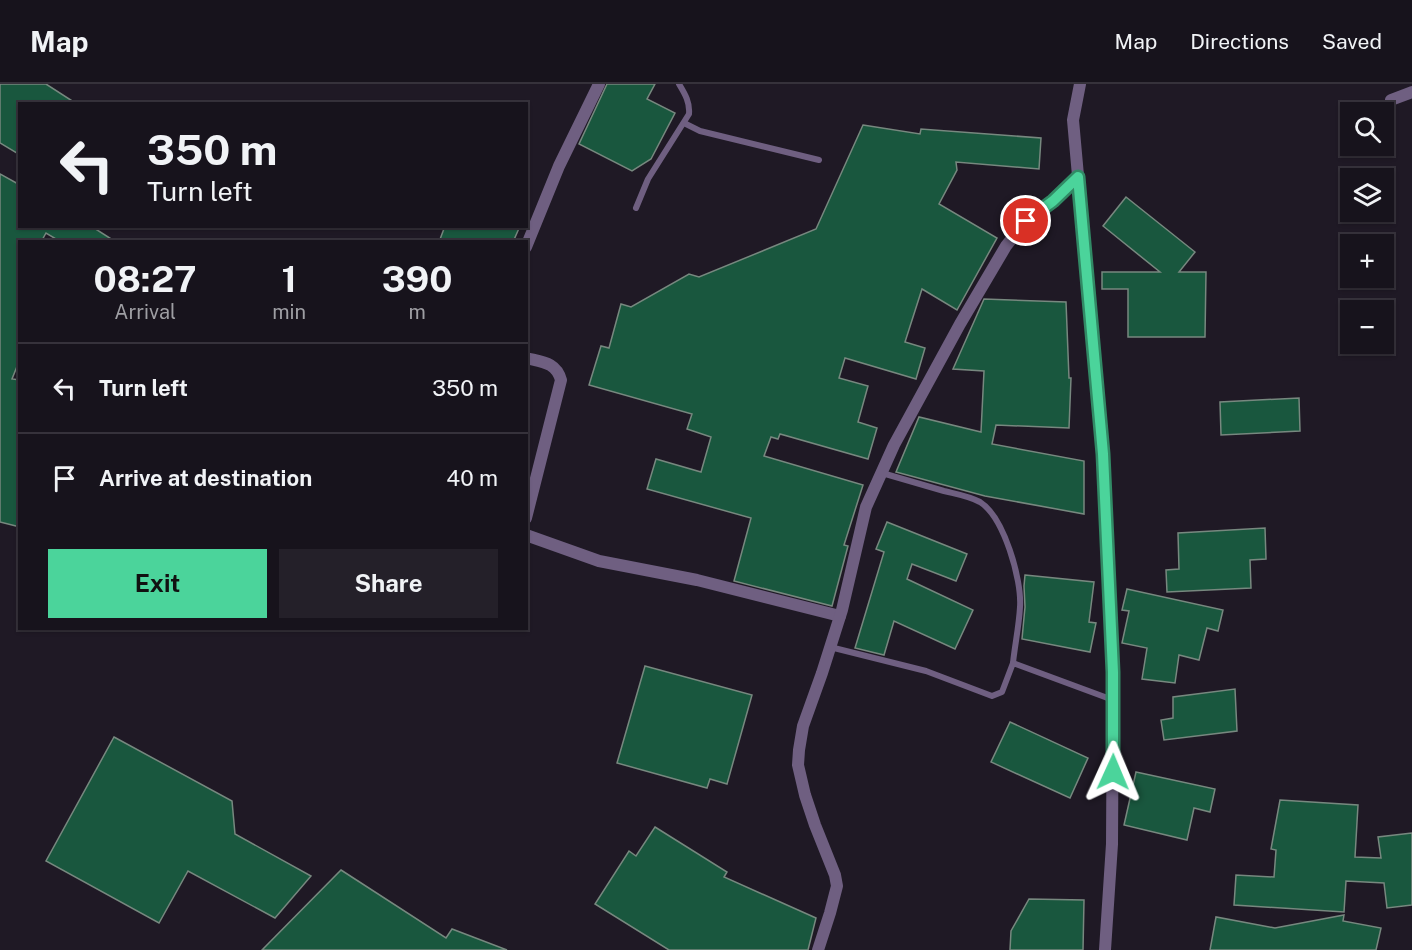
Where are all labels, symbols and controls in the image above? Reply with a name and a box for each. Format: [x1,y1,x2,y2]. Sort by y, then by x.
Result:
text: Map [30,25,89,58]
text: Map [1115,29,1157,54]
text: Directions [1190,29,1289,54]
text: Saved [1322,29,1382,54]
map controls [1340,102,1394,354]
button: search [1340,102,1394,156]
text: 350 m [147,125,277,174]
icon: left [48,126,126,204]
button: layers [1340,168,1394,222]
text: Turn left [147,175,253,207]
pin [1000,195,1051,246]
icon: arrive [1009,204,1042,237]
button: + [1340,234,1394,288]
text: 08:27 [94,258,197,300]
text: 1 [281,258,297,300]
text: 390 [382,258,452,300]
text: Arrival [114,300,176,324]
text: min [272,300,306,324]
text: m [408,300,426,324]
button: − [1340,300,1394,354]
icon: left [48,372,81,405]
text: Turn left [99,375,188,401]
text: 350 m [432,375,498,401]
icon: arrive [48,462,81,495]
text: Arrive at destination [99,465,312,491]
text: 40 m [446,465,498,491]
button: Exit [48,549,267,618]
button: Share [279,549,498,618]
position arrow [1081,740,1145,804]

